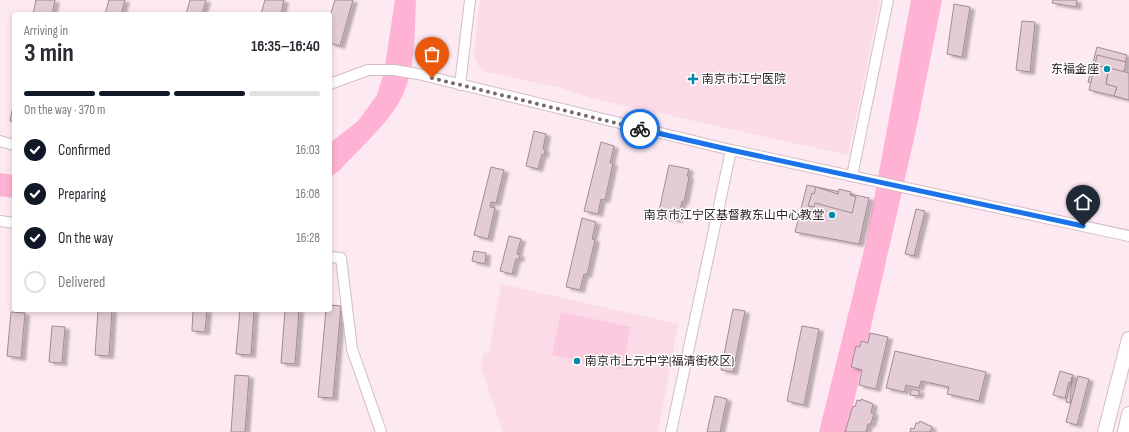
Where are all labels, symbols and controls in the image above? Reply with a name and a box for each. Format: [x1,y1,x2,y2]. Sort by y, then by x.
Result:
text: Arriving in [24,23,68,39]
text: 16:35–16:40 [251,37,320,56]
pin [415,37,449,78]
text: 3 min [24,38,74,69]
icon: bag [421,43,443,65]
place label: 东福金座 [1051,62,1099,77]
marker: 东福金座 [1102,64,1112,74]
place label: 南京市江宁医院 [702,72,786,87]
marker: 南京市江宁医院 [687,73,699,85]
text: On the way · 370 m [24,102,105,118]
courier [620,109,660,149]
icon: bike [629,118,651,140]
icon: check [24,139,46,161]
text: Confirmed [58,141,111,160]
text: 16:03 [296,142,320,158]
icon: check [24,183,46,205]
text: Preparing [58,185,106,204]
pin [1066,185,1100,226]
text: 16:08 [296,186,320,202]
icon: home [1072,191,1094,213]
place label: 南京市江宁区基督教东山中心教堂 [644,208,824,223]
marker: 南京市江宁区基督教东山中心教堂 [827,210,837,220]
icon: check [24,227,46,249]
text: On the way [58,229,113,248]
text: 16:28 [296,230,320,246]
text: Delivered [58,273,105,292]
place label: 南京市上元中学(福清街校区) [585,354,734,369]
marker: 南京市上元中学(福清街校区) [572,356,582,366]

